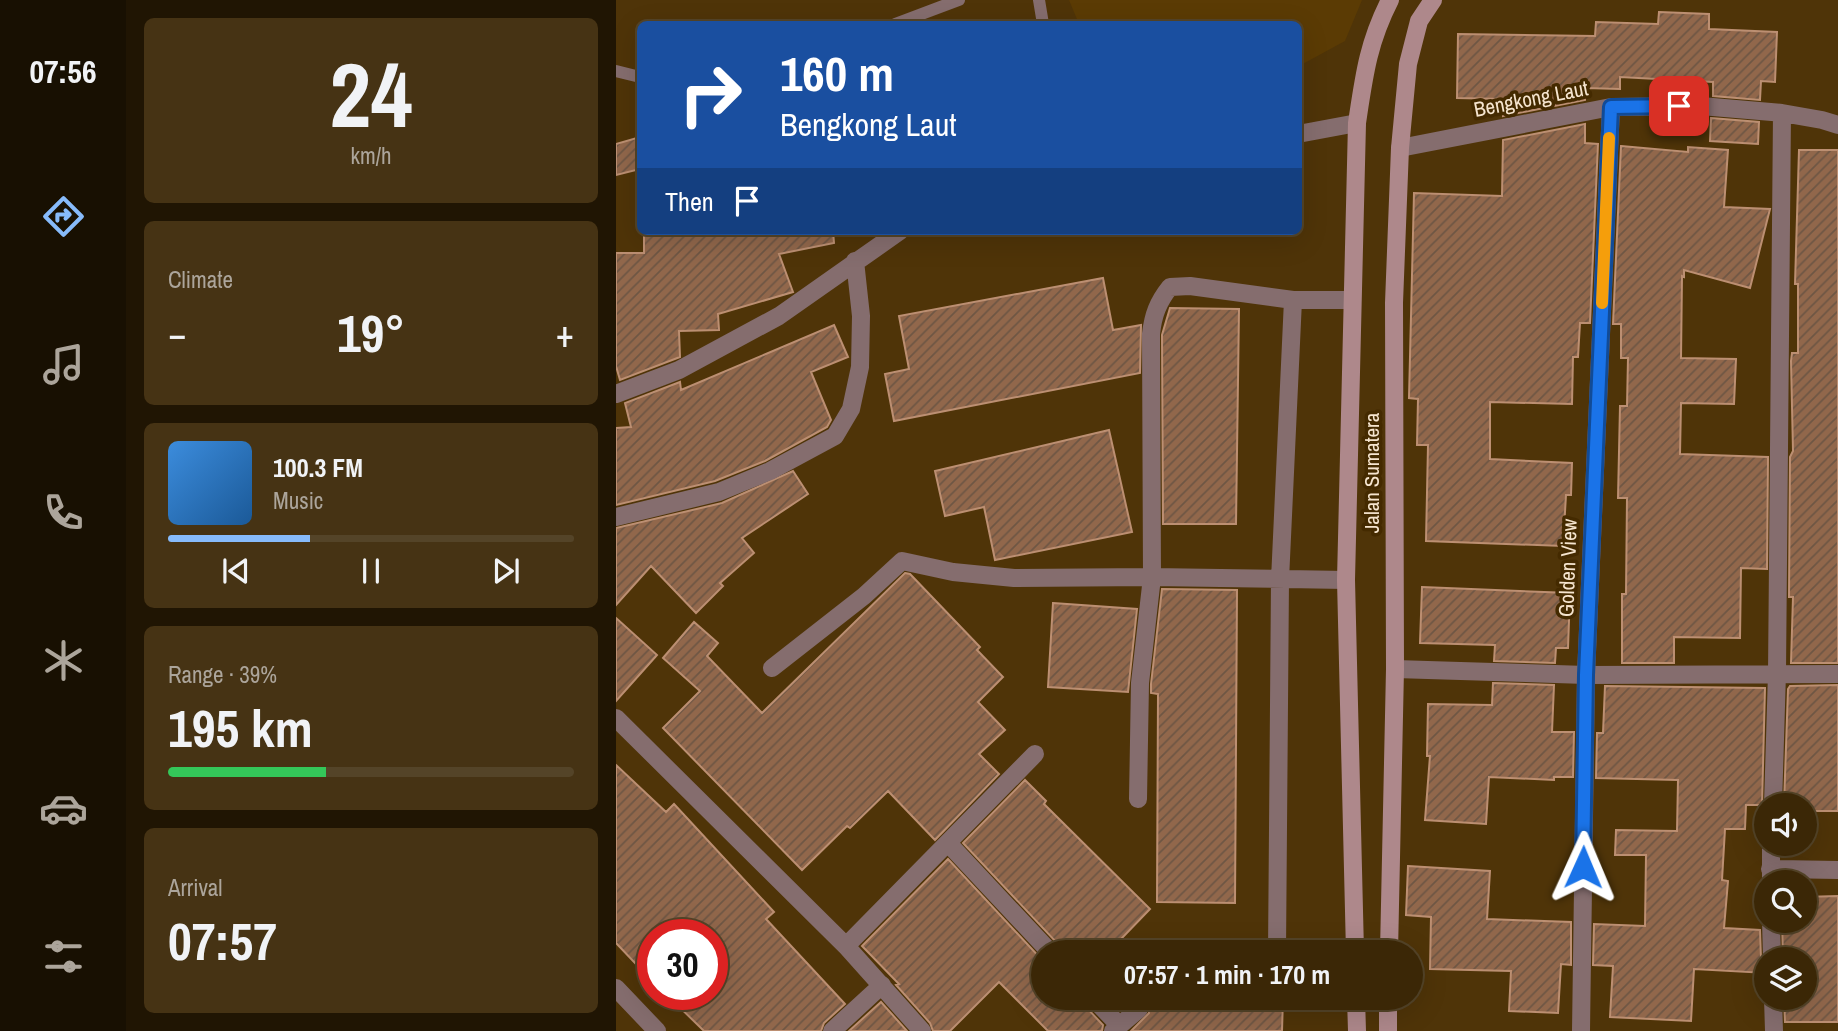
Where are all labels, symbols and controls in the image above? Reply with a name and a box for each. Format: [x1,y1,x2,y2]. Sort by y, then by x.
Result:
text: 24 [330,33,413,155]
text: 160 m [780,40,894,106]
icon: right [665,49,756,140]
text: 07:56 [29,50,97,93]
street label: Bengkong Laut [1471,73,1591,124]
pin [1649,76,1709,136]
icon: arrive [1660,87,1698,125]
text: Bengkong Laut [780,103,957,146]
text: km/h [351,140,391,171]
icon: arrive [728,182,766,220]
text: Then [665,184,714,219]
icon: directions [39,192,88,241]
text: Climate [168,264,233,295]
text: 19° [337,298,405,368]
text: − [168,308,186,359]
text: + [556,308,574,359]
icon: music [39,340,88,389]
street label: Jalan Sumatera [1357,412,1386,533]
text: 100.3 FM [273,450,363,485]
text: Music [273,485,323,516]
icon: phone [39,488,88,537]
street label: Golden View [1551,518,1584,618]
icon: previous [217,552,255,590]
icon: pause [352,552,390,590]
icon: next [487,552,525,590]
icon: climate [39,636,88,685]
text: Range · 39% [168,659,277,690]
text: 195 km [168,693,313,763]
icon: car [39,784,88,833]
map controls [1754,793,1817,1010]
button: sound [1754,793,1817,856]
position arrow [1546,830,1620,904]
button: search [1754,870,1817,933]
text: Arrival [168,872,223,903]
text: 07:57 [168,906,277,976]
speed limit sign: 30 [637,919,728,1010]
icon: filters [39,932,88,981]
button: layers [1754,947,1817,1010]
text: 07:57 · 1 min · 170 m [1124,957,1330,992]

